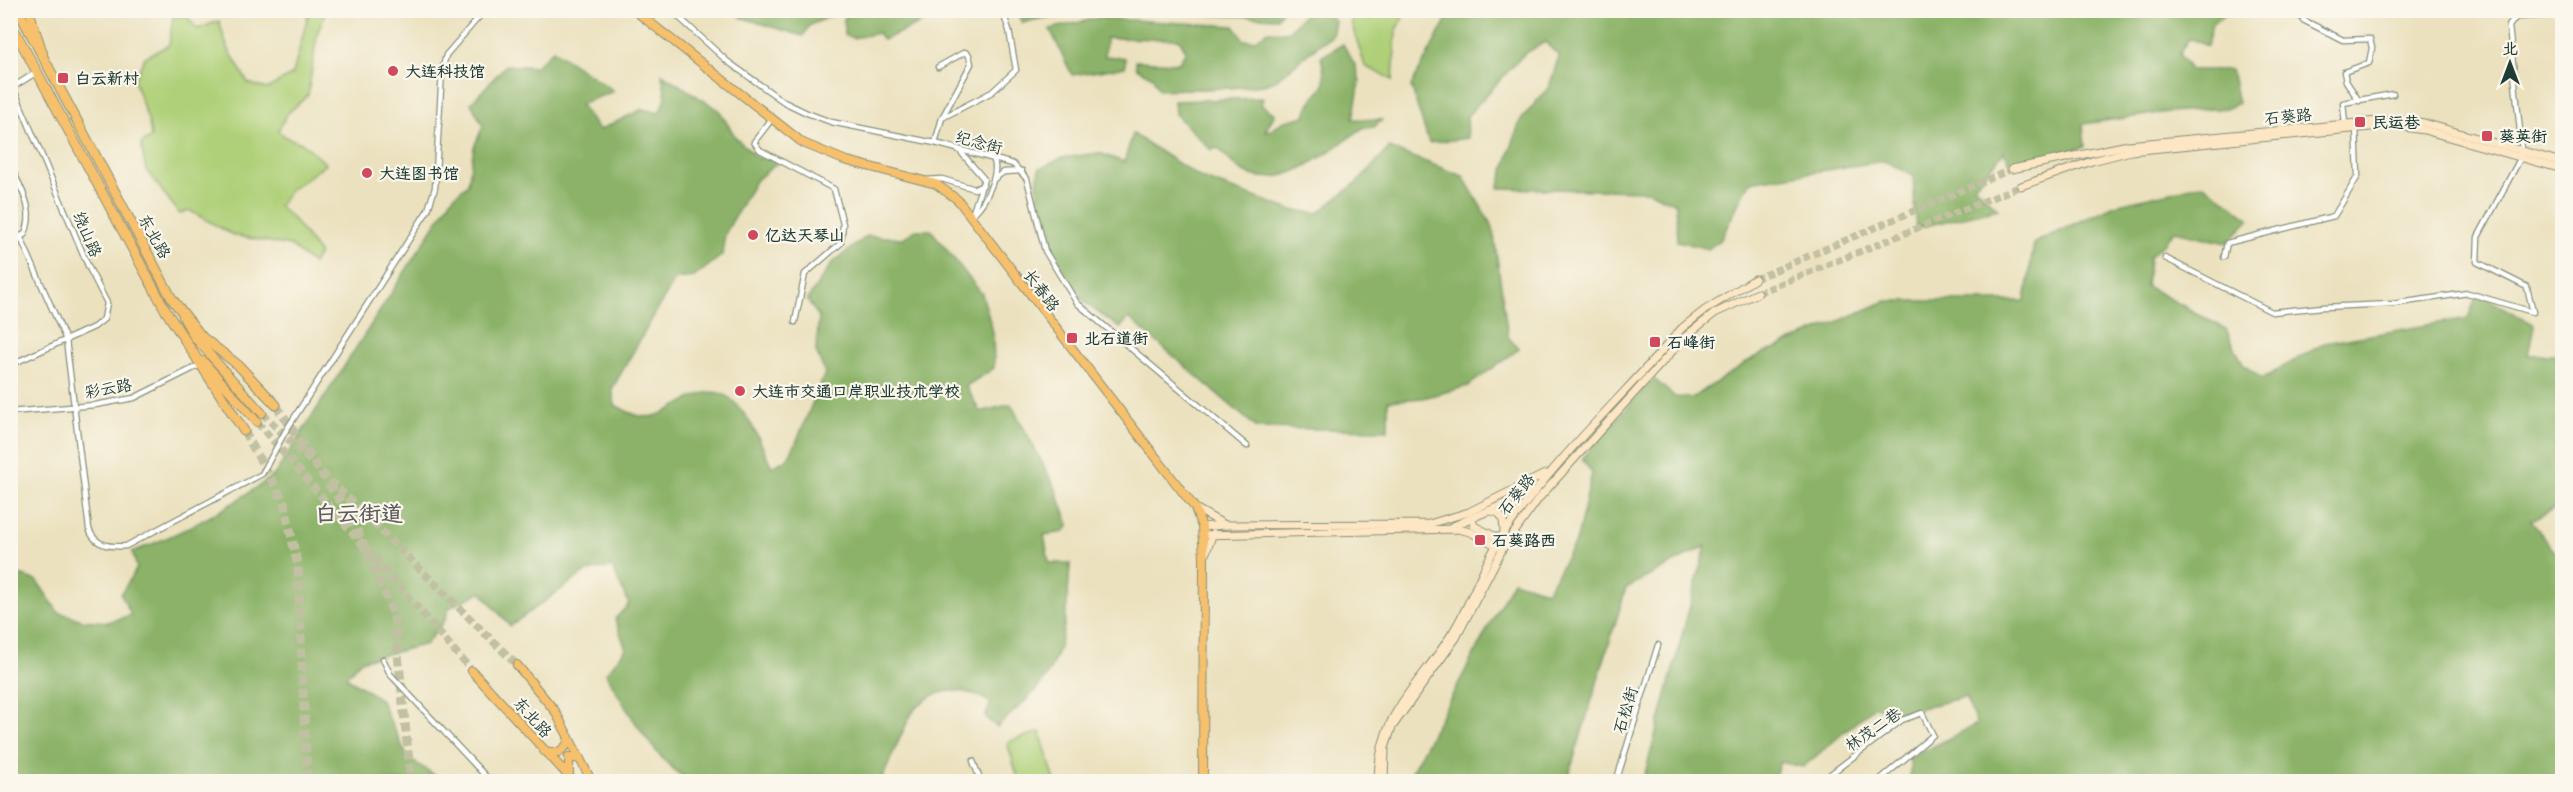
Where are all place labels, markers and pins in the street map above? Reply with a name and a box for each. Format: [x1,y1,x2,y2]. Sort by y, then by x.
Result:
place label: 大连科技馆 [405,62,485,82]
marker: 大连科技馆 [386,64,400,78]
place label: 白云新村 [75,69,139,89]
marker: 白云新村 [56,71,70,85]
place label: 民运巷 [2372,113,2421,133]
marker: 民运巷 [2353,115,2367,129]
place label: 葵英街 [2499,127,2547,147]
marker: 葵英街 [2480,129,2494,143]
place label: 大连图书馆 [379,164,459,184]
marker: 大连图书馆 [360,166,374,180]
place label: 亿达天琴山 [765,226,845,246]
marker: 亿达天琴山 [746,228,760,242]
place label: 北石道街 [1084,329,1148,349]
marker: 北石道街 [1065,331,1079,345]
place label: 石峰街 [1667,333,1715,353]
marker: 石峰街 [1648,335,1662,349]
place label: 大连市交通口岸职业技术学校 [752,382,960,402]
marker: 大连市交通口岸职业技术学校 [733,384,747,398]
place label: 石葵路西 [1492,531,1556,551]
marker: 石葵路西 [1473,533,1487,547]

